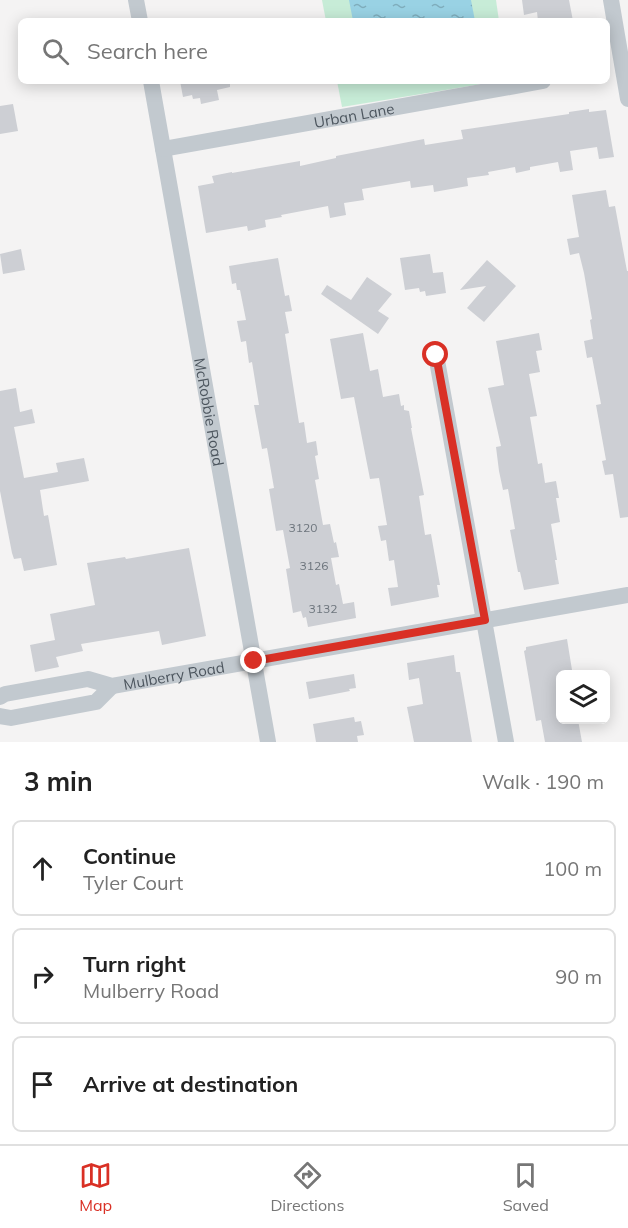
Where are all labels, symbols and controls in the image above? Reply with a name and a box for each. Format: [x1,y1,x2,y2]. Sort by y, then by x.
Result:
search box [18,18,610,84]
icon: search [39,35,72,68]
text: Search here [87,37,208,65]
street label: Urban Lane [312,98,396,131]
route start [422,341,448,367]
street label: McRobbie Road [191,356,228,467]
house number: 3120 [289,520,317,535]
house number: 3126 [300,558,328,573]
house number: 3132 [309,601,337,616]
route end [240,647,266,673]
street label: Mulberry Road [122,657,226,693]
map controls [556,670,610,724]
button: layers [556,670,610,724]
text: 3 min [24,765,93,798]
text: Walk · 190 m [482,769,604,794]
text: Continue [83,842,176,870]
icon: ahead [26,852,59,885]
text: 100 m [543,856,602,881]
text: Tyler Court [83,870,183,895]
text: Turn right [83,950,186,978]
icon: right [26,960,59,993]
text: 90 m [555,964,602,989]
text: Mulberry Road [83,978,219,1003]
icon: arrive [26,1068,59,1101]
text: Arrive at destination [83,1070,298,1098]
tab: Map [79,1159,112,1215]
tab: Directions [270,1159,344,1215]
tab: Saved [503,1159,549,1215]

